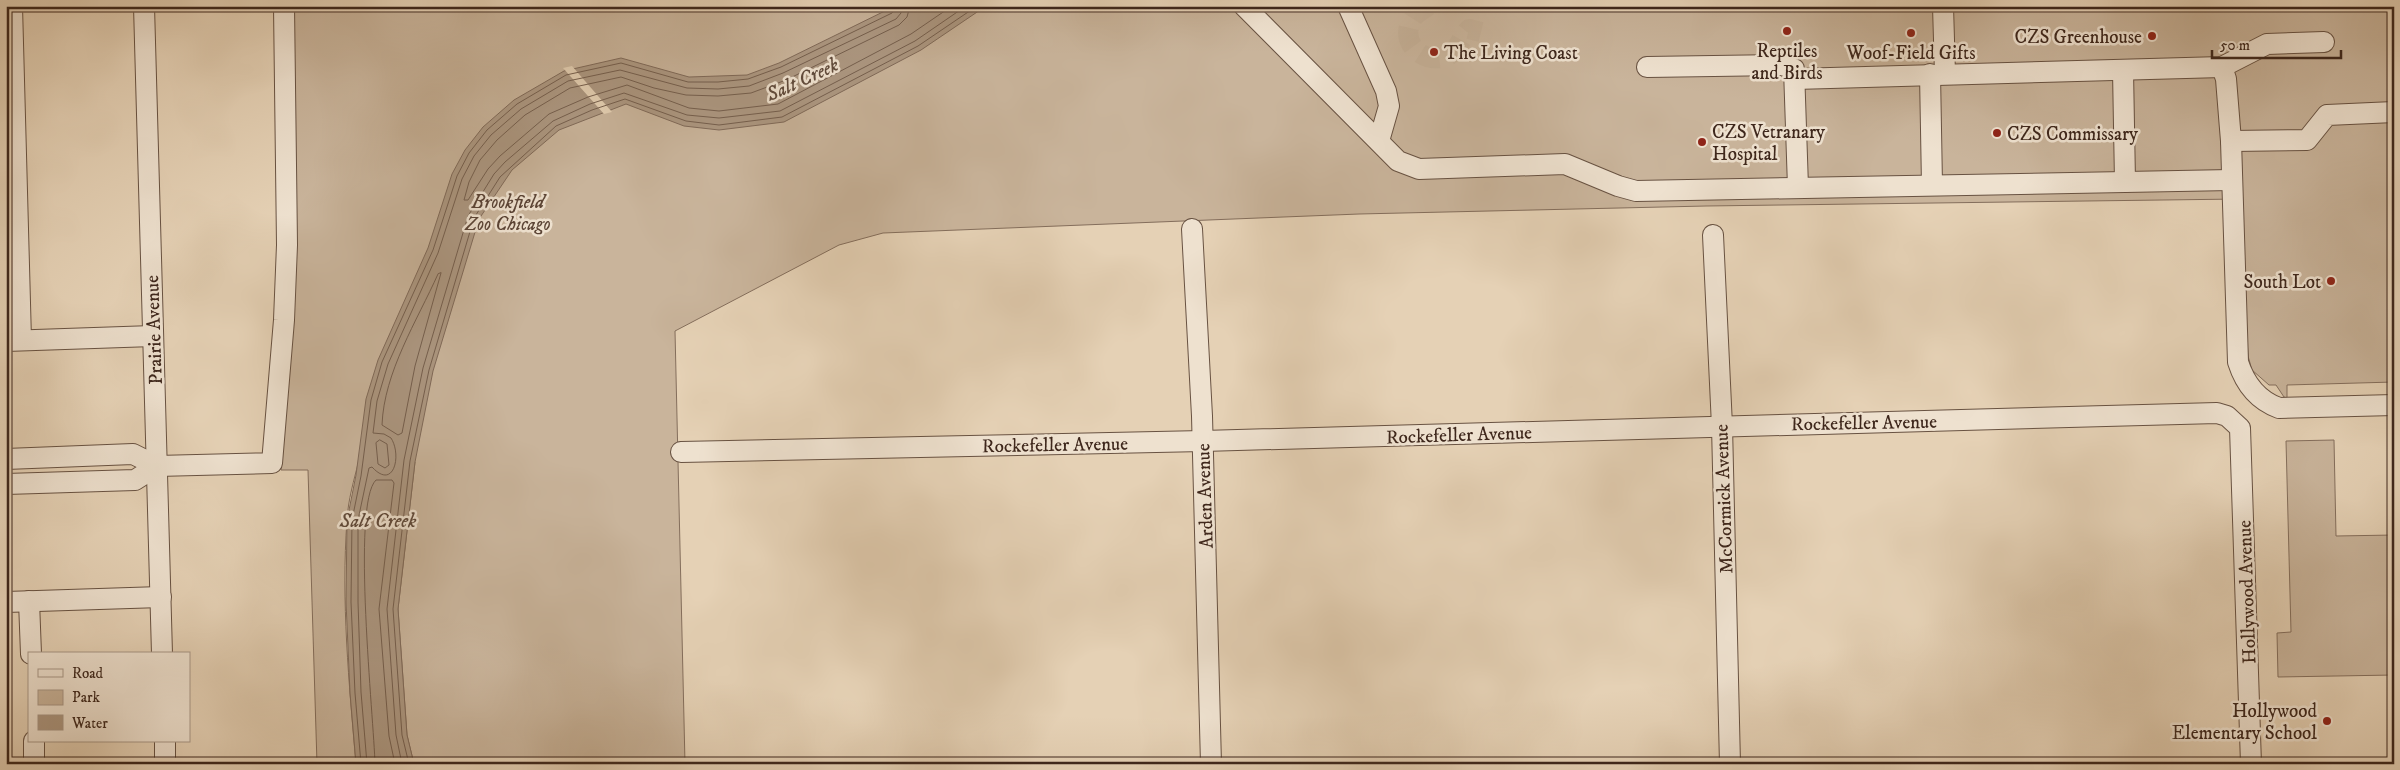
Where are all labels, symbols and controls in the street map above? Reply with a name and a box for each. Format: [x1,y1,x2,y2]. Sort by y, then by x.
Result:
marker: Reptiles and Birds [1781,25,1793,37]
place label: CZS Greenhouse [2015,26,2142,49]
marker: Woof-Field Gifts [1905,27,1917,39]
scale bar [2212,28,2341,60]
marker: CZS Greenhouse [2146,30,2158,42]
text: 50 m [2220,36,2250,55]
place label: Reptiles and Birds [1751,40,1823,85]
place label: The Living Coast [1444,42,1578,65]
place label: Woof-Field Gifts [1846,42,1975,65]
marker: The Living Coast [1428,46,1440,58]
water label: Salt Creek [762,52,843,108]
place label: CZS Vetranary Hospital [1712,121,1826,166]
place label: CZS Commissary [2007,123,2139,146]
marker: CZS Commissary [1991,127,2003,139]
marker: CZS Vetranary Hospital [1696,136,1708,148]
park label: Brookfield Zoo Chicago [464,191,551,236]
place label: South Lot [2243,271,2321,294]
street label: Prairie Avenue [141,275,168,385]
marker: South Lot [2325,275,2337,287]
street label: Rockefeller Avenue [1791,411,1937,436]
street label: Rockefeller Avenue [1386,421,1533,450]
street label: McCormick Avenue [1710,424,1739,574]
street label: Rockefeller Avenue [982,433,1128,458]
street label: Arden Avenue [1192,443,1219,549]
water label: Salt Creek [339,509,417,534]
street label: Hollywood Avenue [2233,519,2262,664]
legend [28,652,190,742]
text: Road [72,664,104,683]
text: Park [72,688,101,707]
place label: Hollywood Elementary School [2172,700,2318,745]
text: Water [71,714,108,733]
marker: Hollywood Elementary School [2321,715,2333,727]

